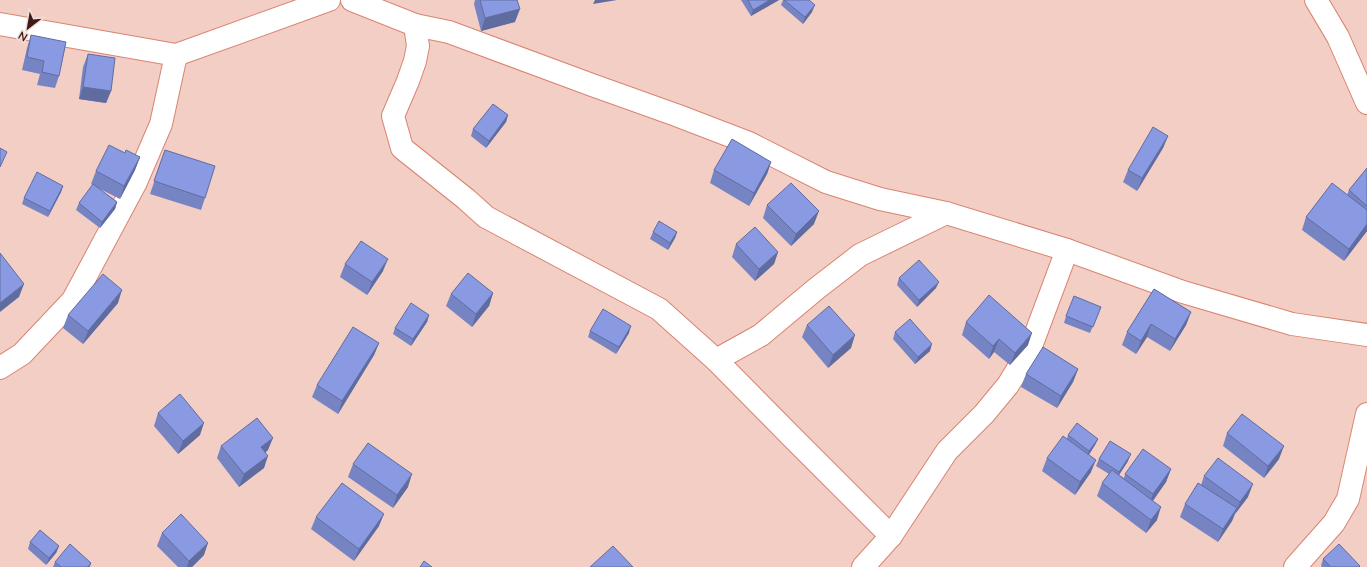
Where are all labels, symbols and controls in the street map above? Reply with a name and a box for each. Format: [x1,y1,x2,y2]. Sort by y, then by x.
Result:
north arrow [8,8,48,48]
text: N [16,29,30,45]

